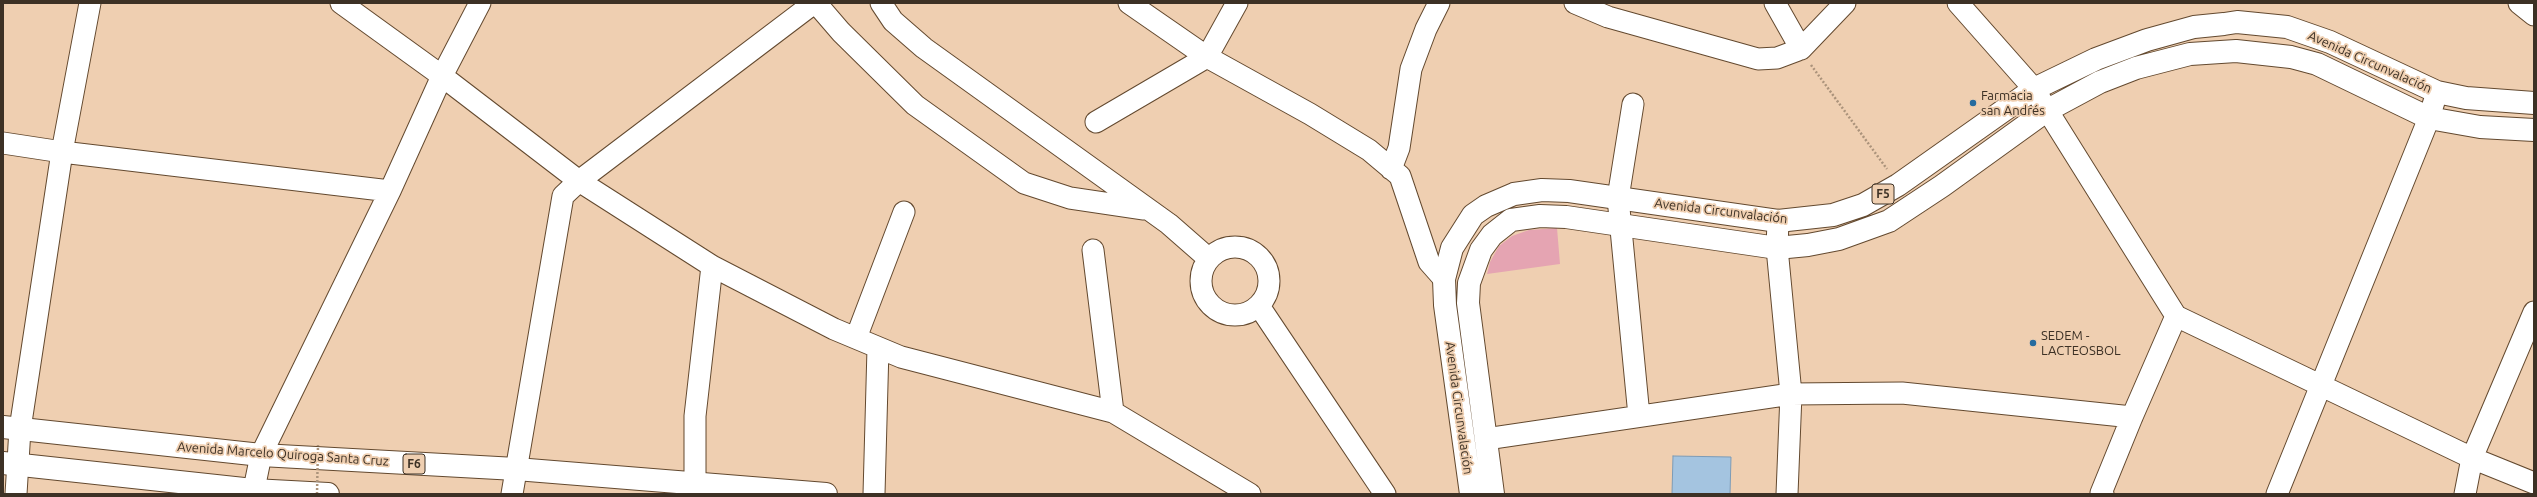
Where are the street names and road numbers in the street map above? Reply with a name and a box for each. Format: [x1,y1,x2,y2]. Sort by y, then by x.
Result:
street label: Avenida Circunvalación [2306,28,2434,96]
road number: F5 [1872,184,1894,204]
street label: Avenida Circunvalación [1654,195,1788,227]
street label: Avenida Circunvalación [1442,341,1476,475]
street label: Avenida Marcelo Quiroga Santa Cruz [177,439,389,469]
road number: F6 [403,454,425,474]

